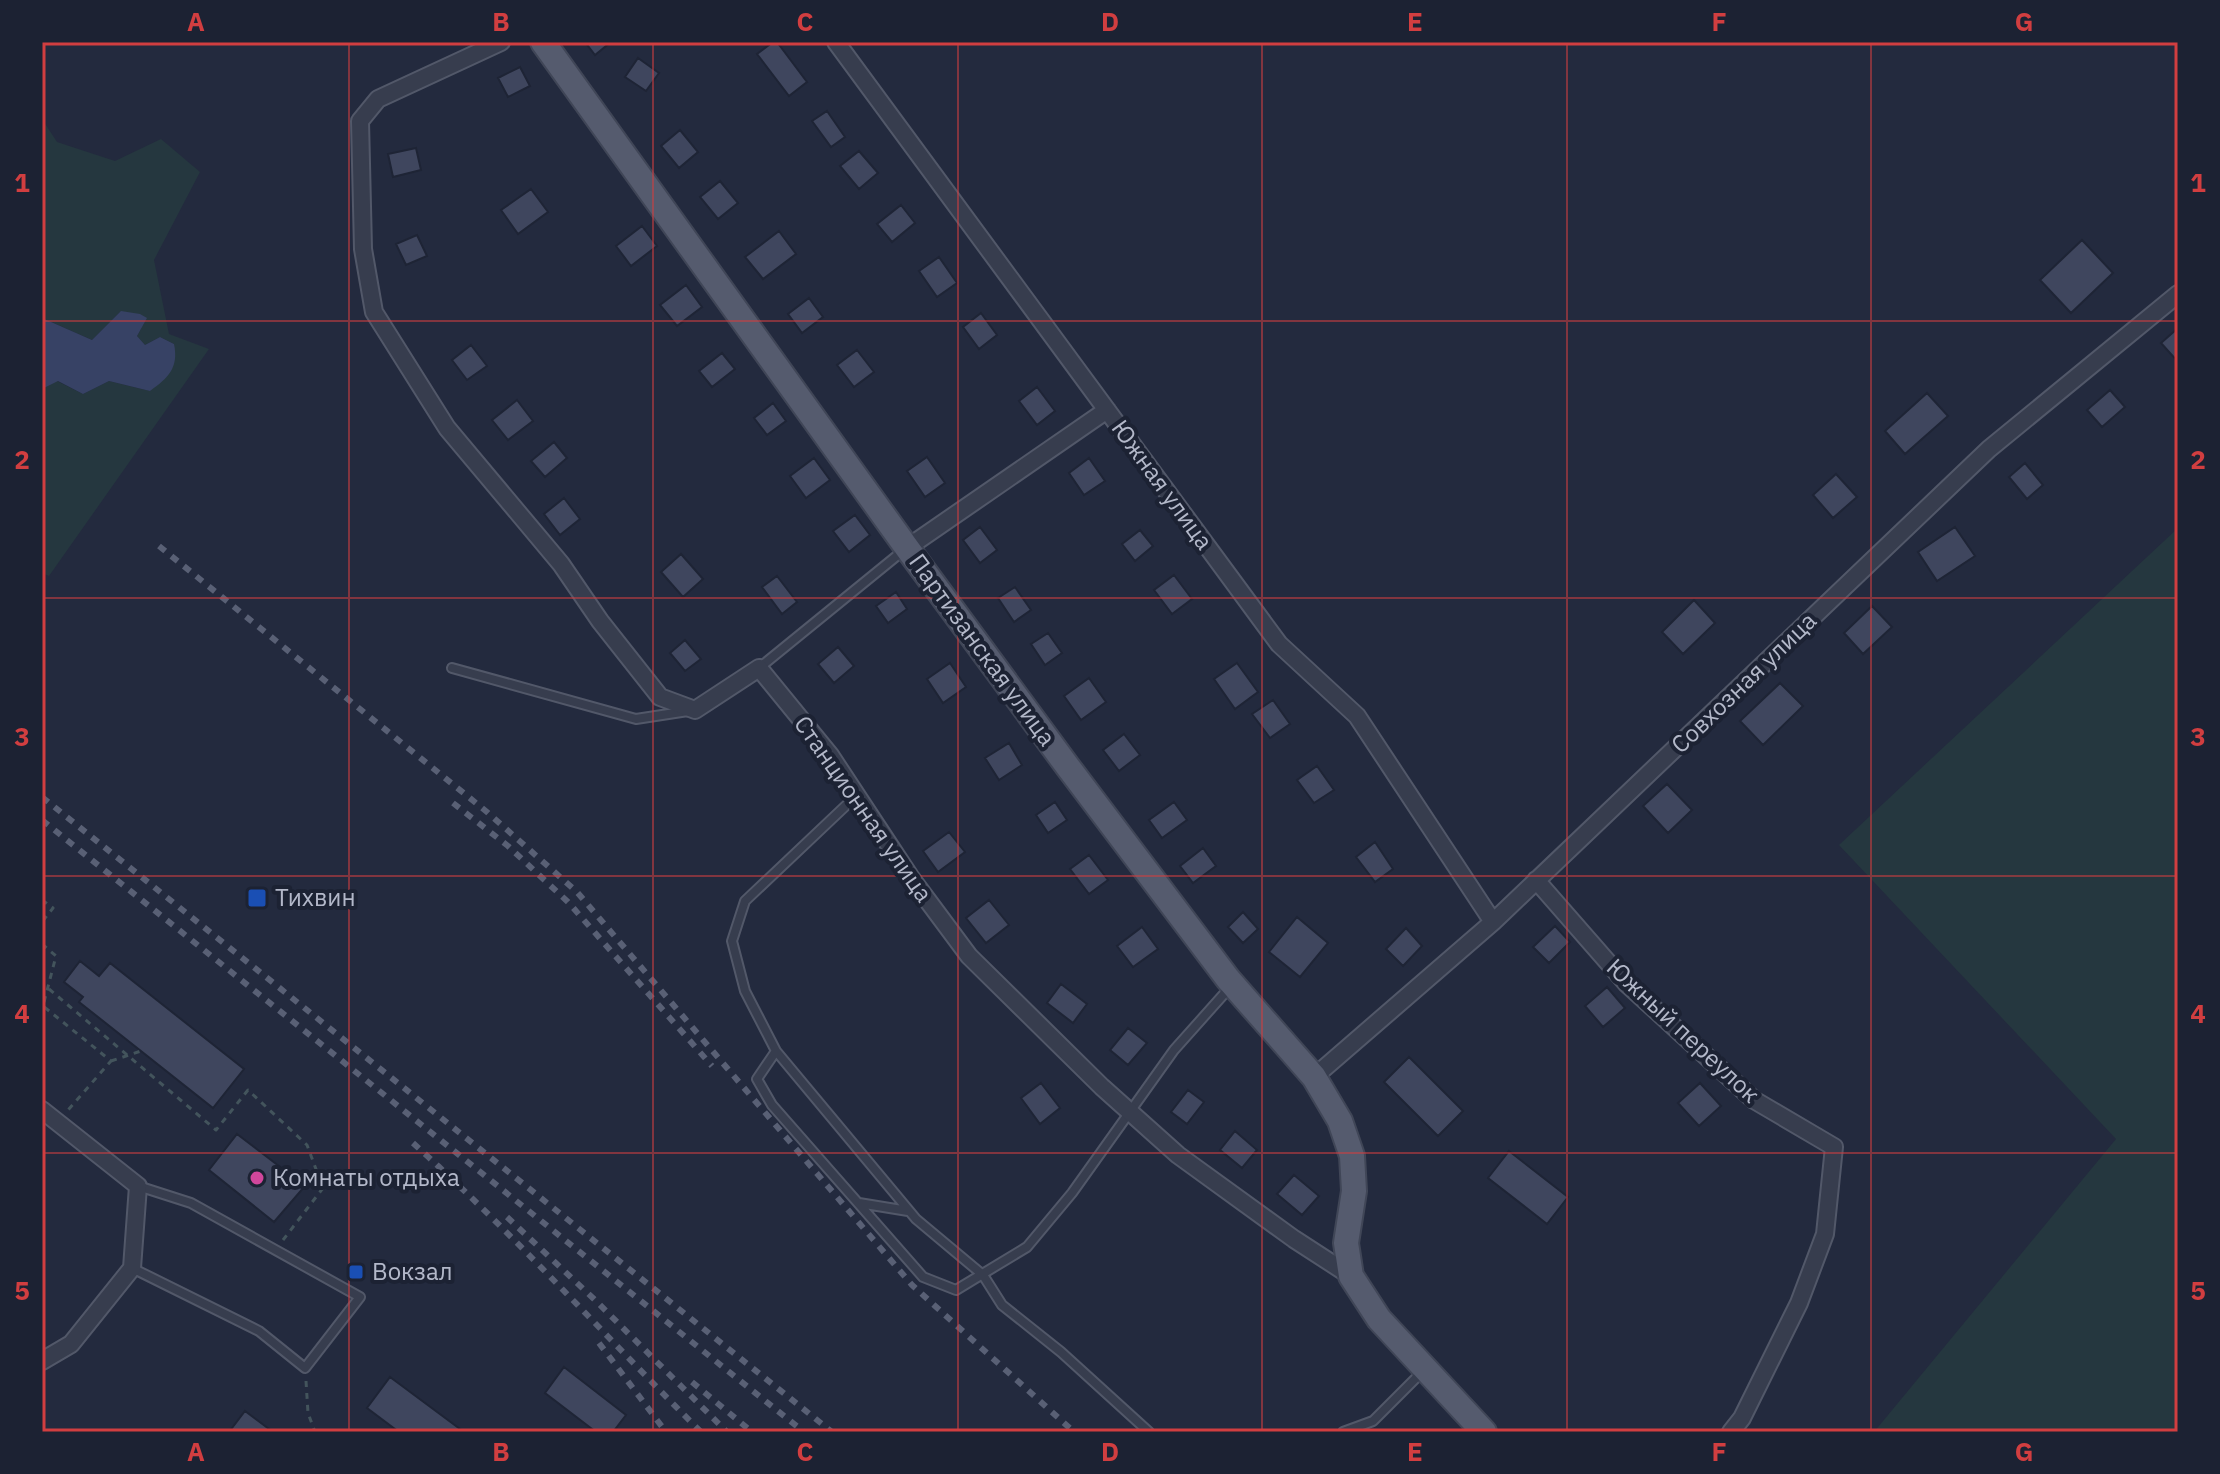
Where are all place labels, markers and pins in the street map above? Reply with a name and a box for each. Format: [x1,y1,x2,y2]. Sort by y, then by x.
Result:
place label: Тихвин [275,881,356,913]
marker: Тихвин [246,887,268,909]
place label: Комнаты отдыха [273,1161,460,1193]
marker: Комнаты отдыха [248,1169,266,1187]
place label: Вокзал [372,1255,453,1287]
marker: Вокзал [347,1263,365,1281]

